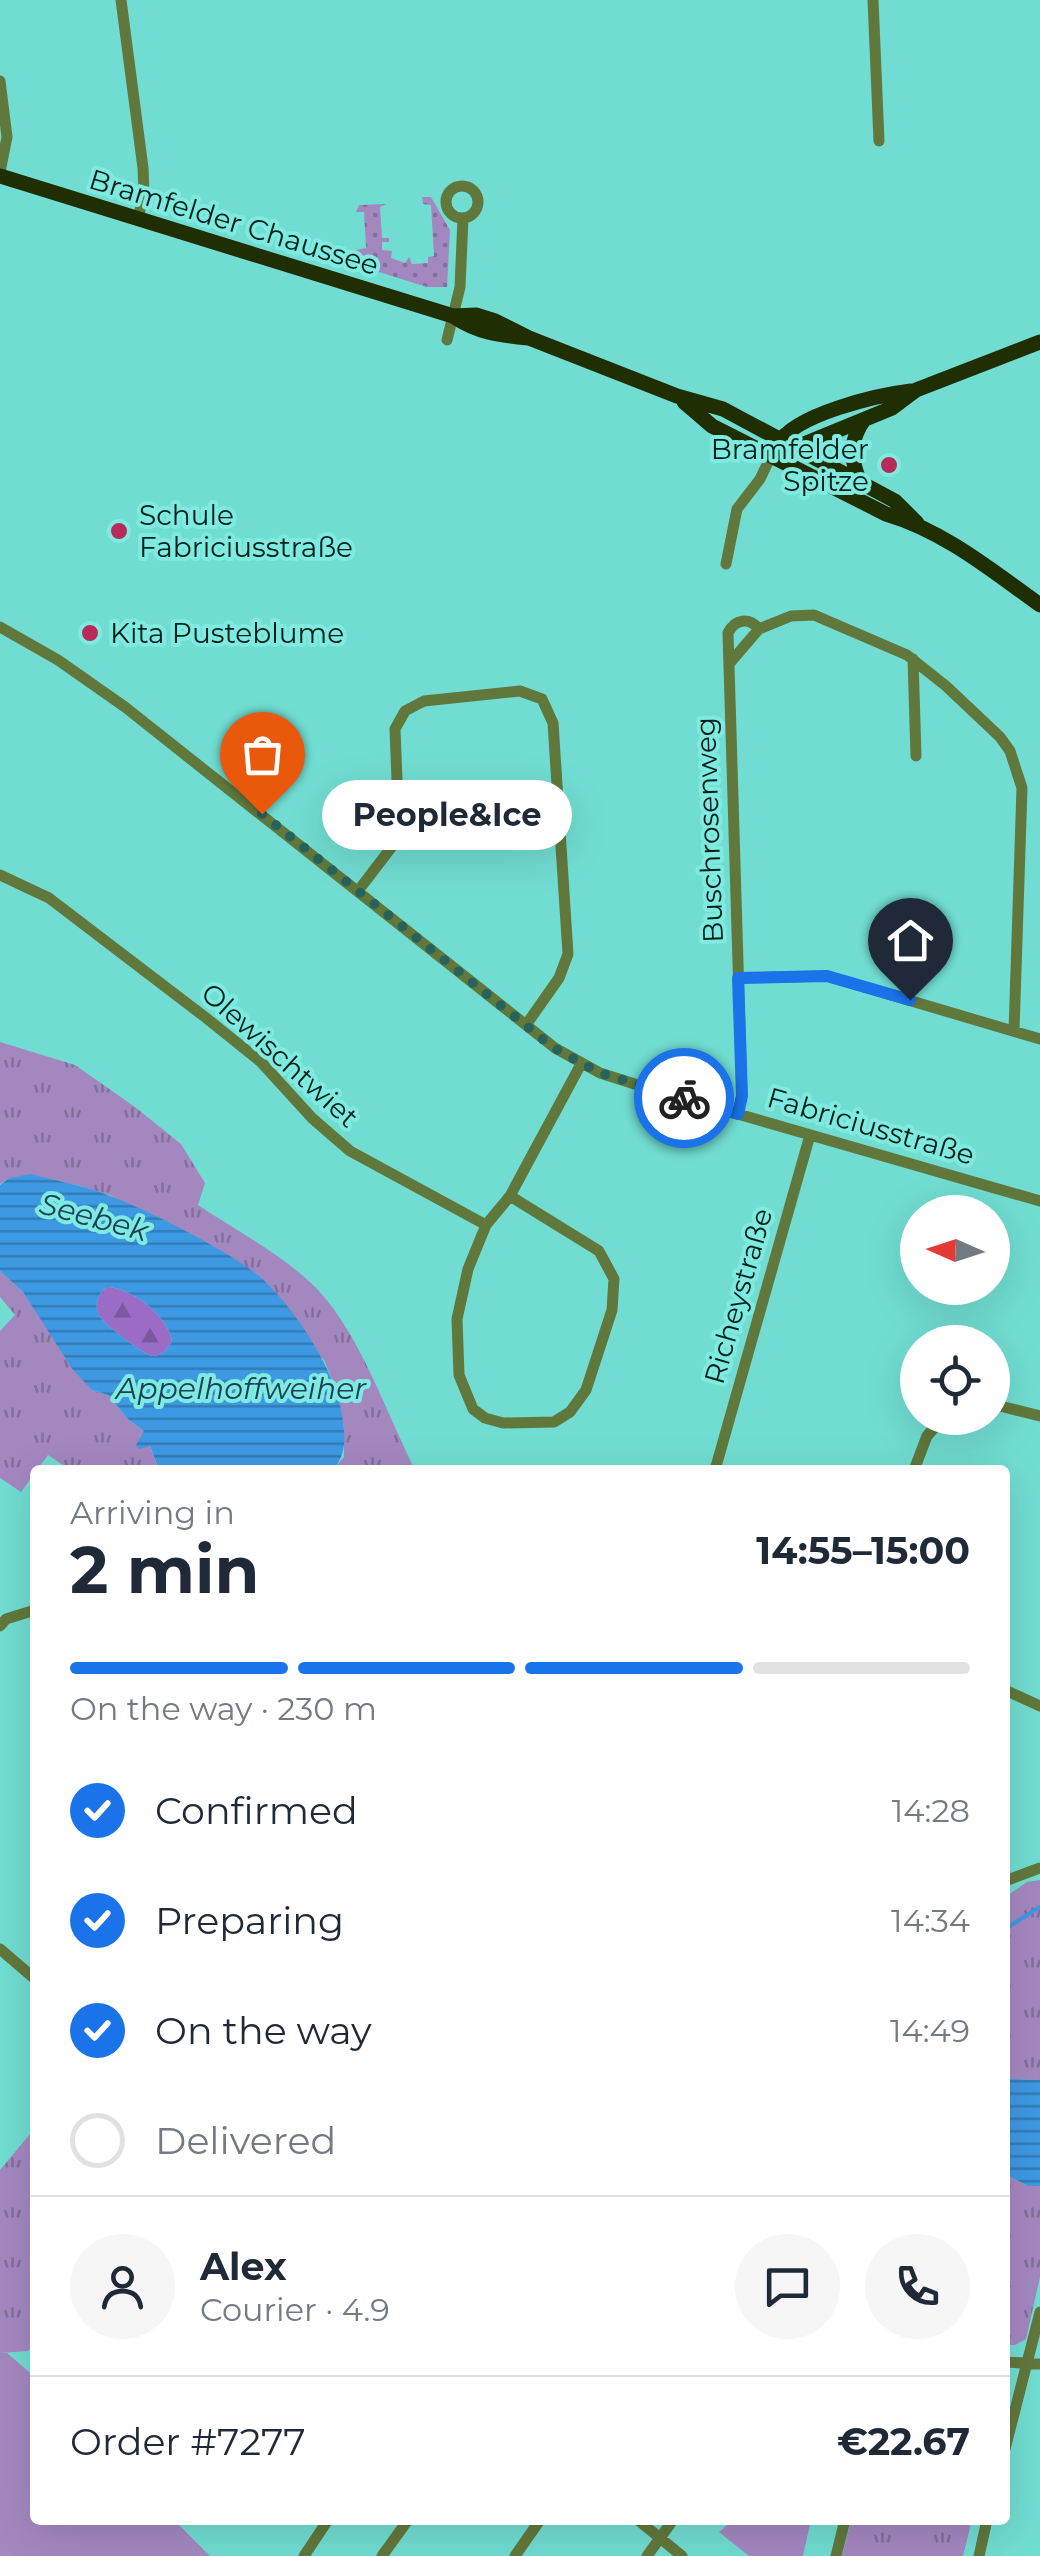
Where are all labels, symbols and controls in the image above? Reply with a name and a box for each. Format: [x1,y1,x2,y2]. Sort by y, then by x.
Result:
street label: Bramfelder Chaussee [85,162,383,282]
place label: Bramfelder Spitze [711,432,869,498]
marker: Bramfelder Spitze [878,454,900,476]
place label: Schule Fabriciusstraße [139,498,353,564]
marker: Schule Fabriciusstraße [108,520,130,542]
place label: Kita Pusteblume [110,616,344,650]
marker: Kita Pusteblume [79,622,101,644]
pin [220,712,305,815]
street label: Buschrosenweg [688,716,730,944]
icon: bag [235,727,290,782]
callout: People&Ice [322,779,572,849]
text: People&Ice [353,795,541,834]
pin [868,898,953,1001]
icon: home [883,913,938,968]
street label: Olewischtwiet [195,976,365,1134]
courier [634,1048,734,1148]
icon: bike [657,1071,712,1126]
street label: Fabriciusstraße [763,1080,979,1172]
water label: Seebek [36,1185,154,1250]
north arrow [900,1195,1010,1305]
map controls [900,1195,1010,1435]
street label: Richeystraße [697,1204,779,1388]
button: locate [900,1325,1010,1435]
water label: Appelhoffweiher [114,1370,367,1407]
text: Arriving in [70,1493,235,1532]
text: 14:55–15:00 [756,1527,970,1574]
text: 2 min [70,1530,259,1609]
text: On the way · 230 m [70,1689,377,1728]
icon: check [70,1783,125,1838]
text: Confirmed [155,1787,358,1834]
text: 14:28 [892,1791,970,1830]
icon: check [70,1893,125,1948]
text: Preparing [155,1897,344,1944]
text: 14:34 [891,1901,970,1940]
icon: check [70,2003,125,2058]
text: On the way [155,2007,372,2054]
text: 14:49 [890,2011,970,2050]
text: Delivered [155,2117,336,2164]
button: person [70,2234,175,2339]
button: chat [735,2234,840,2339]
button: phone [865,2234,970,2339]
text: Alex [200,2243,287,2290]
text: Courier · 4.9 [200,2290,390,2329]
text: Order #7277 [70,2418,306,2465]
text: €22.67 [837,2418,970,2465]

